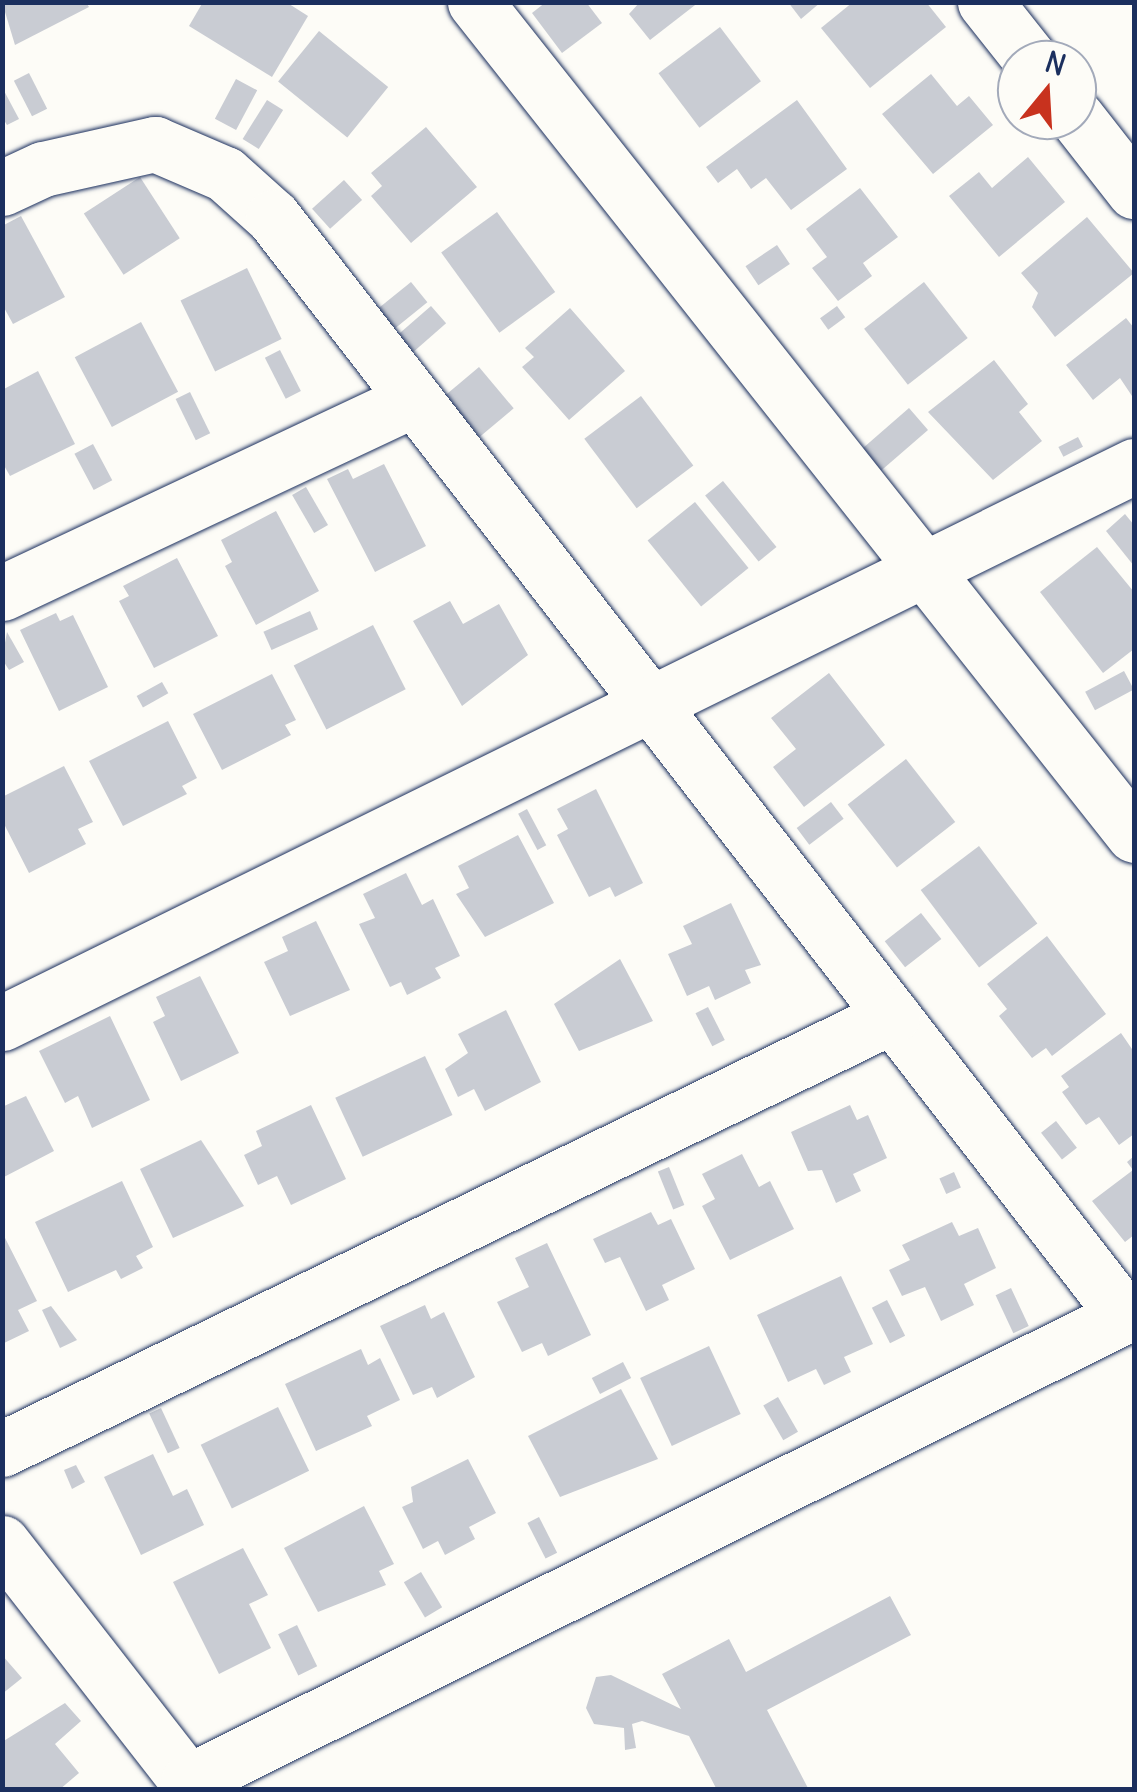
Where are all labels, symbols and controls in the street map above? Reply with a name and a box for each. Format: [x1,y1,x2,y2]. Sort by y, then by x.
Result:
north arrow [997,40,1097,140]
text: N [1041,43,1070,83]

